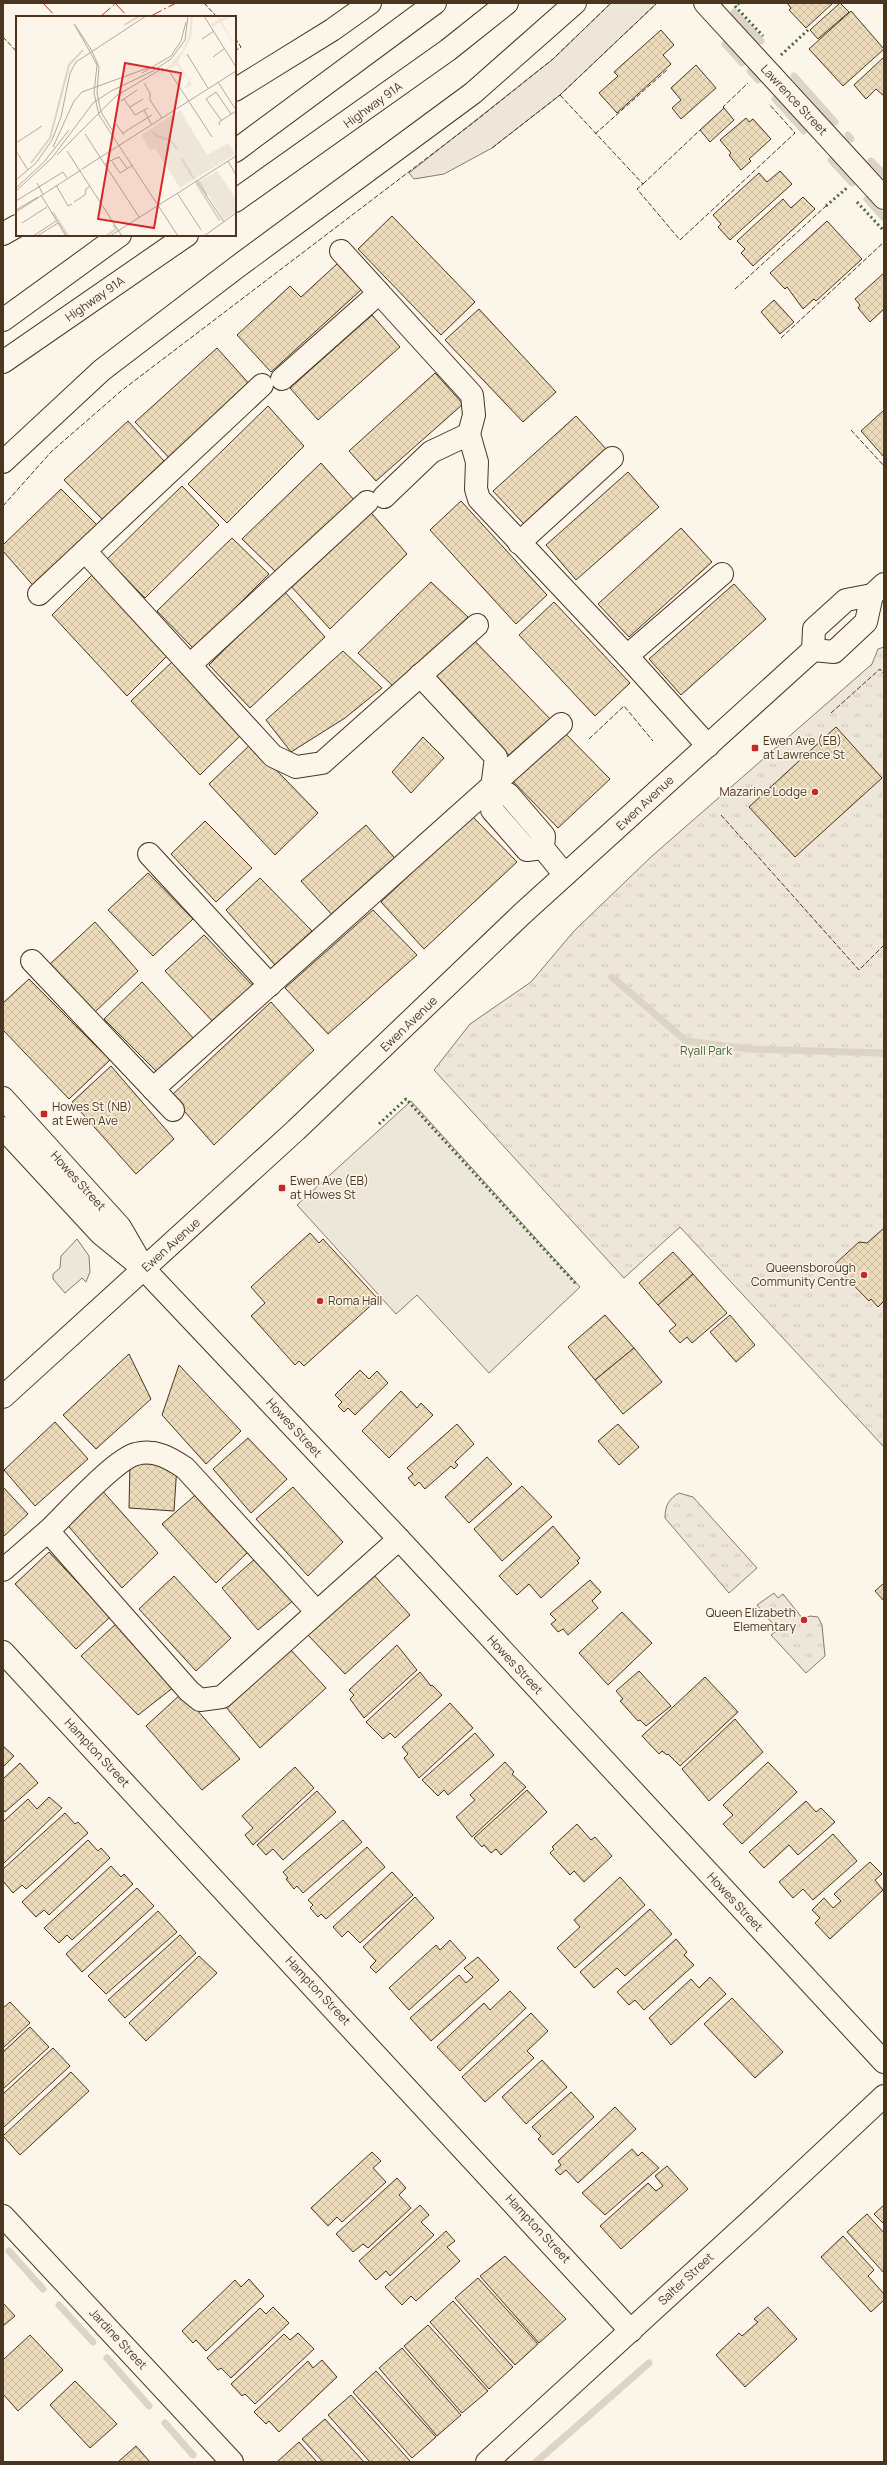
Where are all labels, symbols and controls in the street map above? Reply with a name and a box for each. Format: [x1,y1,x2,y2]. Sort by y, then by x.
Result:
inset map [16,16,236,236]
street label: Lawrence Street [757,61,832,139]
street label: Highway 91A [340,77,406,132]
street label: Highway 91A [62,272,128,325]
place label: Ewen Ave (EB) at Lawrence St [763,732,845,763]
marker: Ewen Ave (EB) at Lawrence St [750,743,760,753]
street label: Ewen Avenue [612,771,677,834]
place label: Mazarine Lodge [720,783,807,800]
marker: Mazarine Lodge [810,787,820,797]
street label: Ewen Avenue [376,992,441,1055]
park label: Ryall Park [680,1042,733,1059]
place label: Howes St (NB) at Ewen Ave [52,1098,132,1129]
marker: Howes St (NB) at Ewen Ave [39,1109,49,1119]
street label: Howes Street [47,1147,110,1214]
place label: Ewen Ave (EB) at Howes St [290,1172,369,1203]
marker: Ewen Ave (EB) at Howes St [277,1183,287,1193]
street label: Ewen Avenue [138,1214,204,1275]
place label: Queensborough Community Centre [751,1259,856,1290]
marker: Queensborough Community Centre [859,1270,869,1280]
place label: Roma Hall [328,1292,382,1309]
marker: Roma Hall [315,1296,325,1306]
street label: Howes Street [263,1394,326,1461]
place label: Queen Elizabeth Elementary [706,1604,797,1635]
marker: Queen Elizabeth Elementary [799,1615,809,1625]
street label: Howes Street [484,1631,547,1698]
street label: Hampton Street [61,1714,134,1791]
street label: Howes Street [704,1868,767,1935]
street label: Hampton Street [282,1952,355,2029]
street label: Hampton Street [502,2190,575,2267]
street label: Salter Street [654,2248,717,2309]
street label: Jardine Street [86,2304,151,2373]

